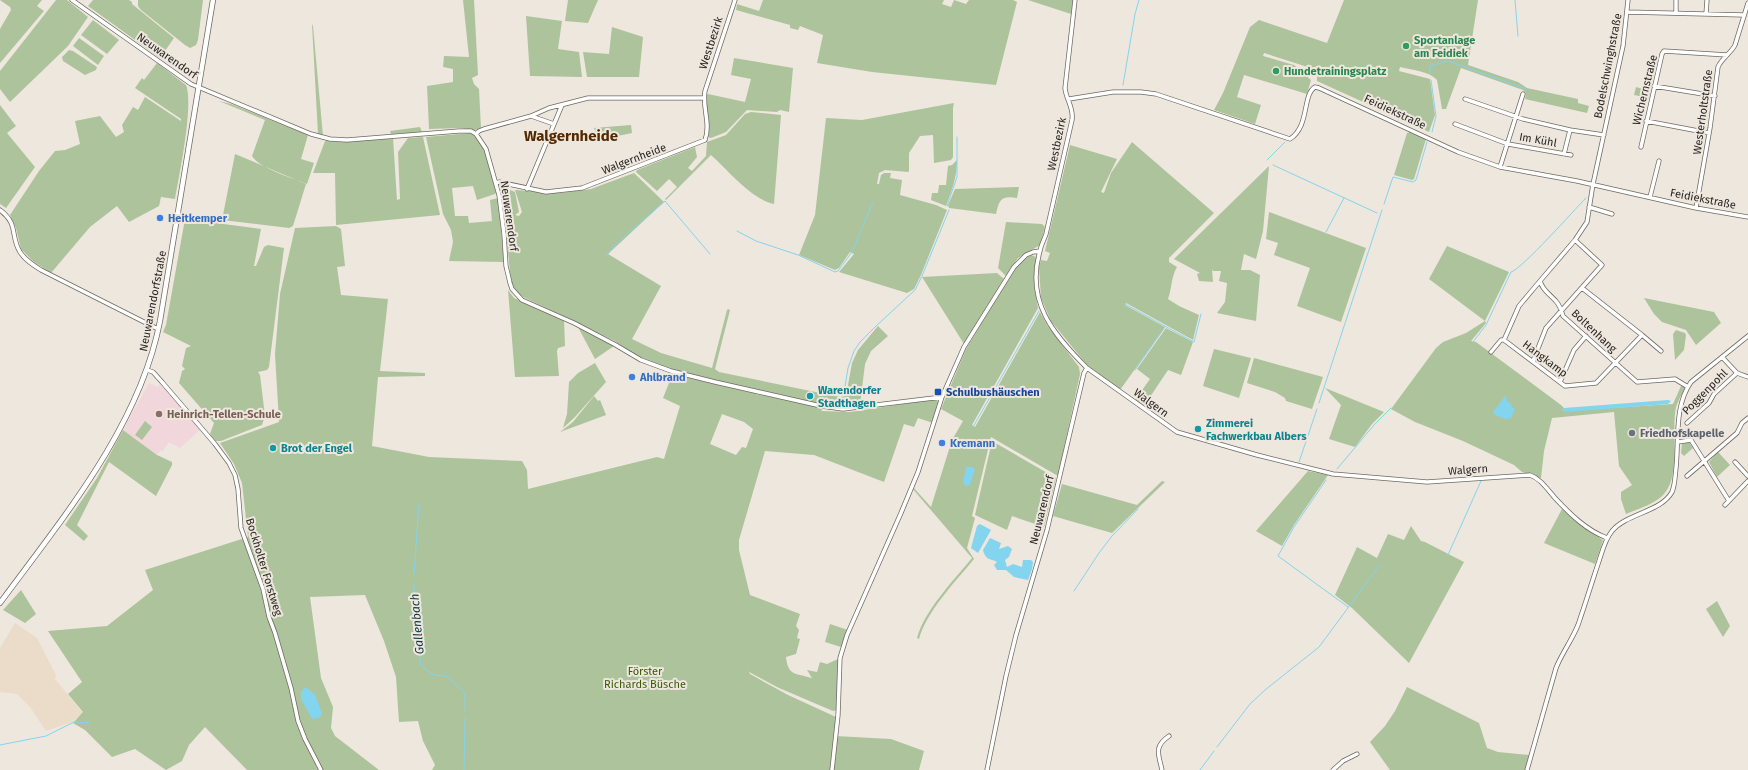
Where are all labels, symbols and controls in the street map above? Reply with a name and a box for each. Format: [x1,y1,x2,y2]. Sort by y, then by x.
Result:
street label: Bodelschwinghstraße [1591,12,1625,120]
street label: Westbezirk [696,15,726,71]
street label: Neuwarendorf [134,30,201,82]
place label: Sportanlage am Feidiek [1414,34,1475,60]
marker: Sportanlage am Feidiek [1401,41,1411,51]
street label: Wichernstraße [1630,53,1660,127]
place label: Hundetrainingsplatz [1284,65,1386,78]
marker: Hundetrainingsplatz [1271,66,1281,76]
street label: Westerholtstraße [1691,69,1715,155]
street label: Feidiekstraße [1362,92,1428,132]
street label: Westbezirk [1045,116,1069,172]
district label: Walgernheide [524,127,618,145]
street label: Im Kühl [1518,130,1558,150]
street label: Walgernheide [600,141,668,177]
street label: Neuwarendorf [498,180,521,253]
street label: Feidiekstraße [1669,186,1737,212]
place label: Heitkemper [168,212,228,225]
marker: Heitkemper [155,213,165,223]
street label: Neuwarendorfstraße [137,250,169,352]
street label: Boltenhang [1569,307,1620,355]
street label: Hangkamp [1520,338,1570,380]
street label: Poggenpohl [1680,367,1730,417]
place label: Ahlbrand [639,371,686,384]
marker: Ahlbrand [627,372,637,382]
place label: Warendorfer Stadthagen [818,384,882,410]
place label: Schulbushäuschen [946,386,1040,399]
street label: Walgern [1131,386,1171,420]
marker: Schulbushäuschen [933,387,943,397]
marker: Warendorfer Stadthagen [805,391,815,401]
place label: Heinrich-Tellen-Schule [167,408,281,421]
marker: Heinrich-Tellen-Schule [154,409,164,419]
place label: Zimmerei Fachwerkbau Albers [1206,417,1307,443]
marker: Zimmerei Fachwerkbau Albers [1193,424,1203,434]
place label: Friedhofskapelle [1640,427,1724,440]
marker: Friedhofskapelle [1627,428,1637,438]
place label: Kremann [950,437,995,450]
marker: Kremann [937,438,947,448]
place label: Brot der Engel [281,442,353,455]
marker: Brot der Engel [268,443,278,453]
street label: Walgern [1448,462,1488,478]
street label: Neuwarendorf [1027,473,1057,546]
street label: Bockholter Forstweg [243,517,285,618]
water label: Gallenbach [407,593,427,655]
park label: Förster Richards Büsche [604,665,686,691]

